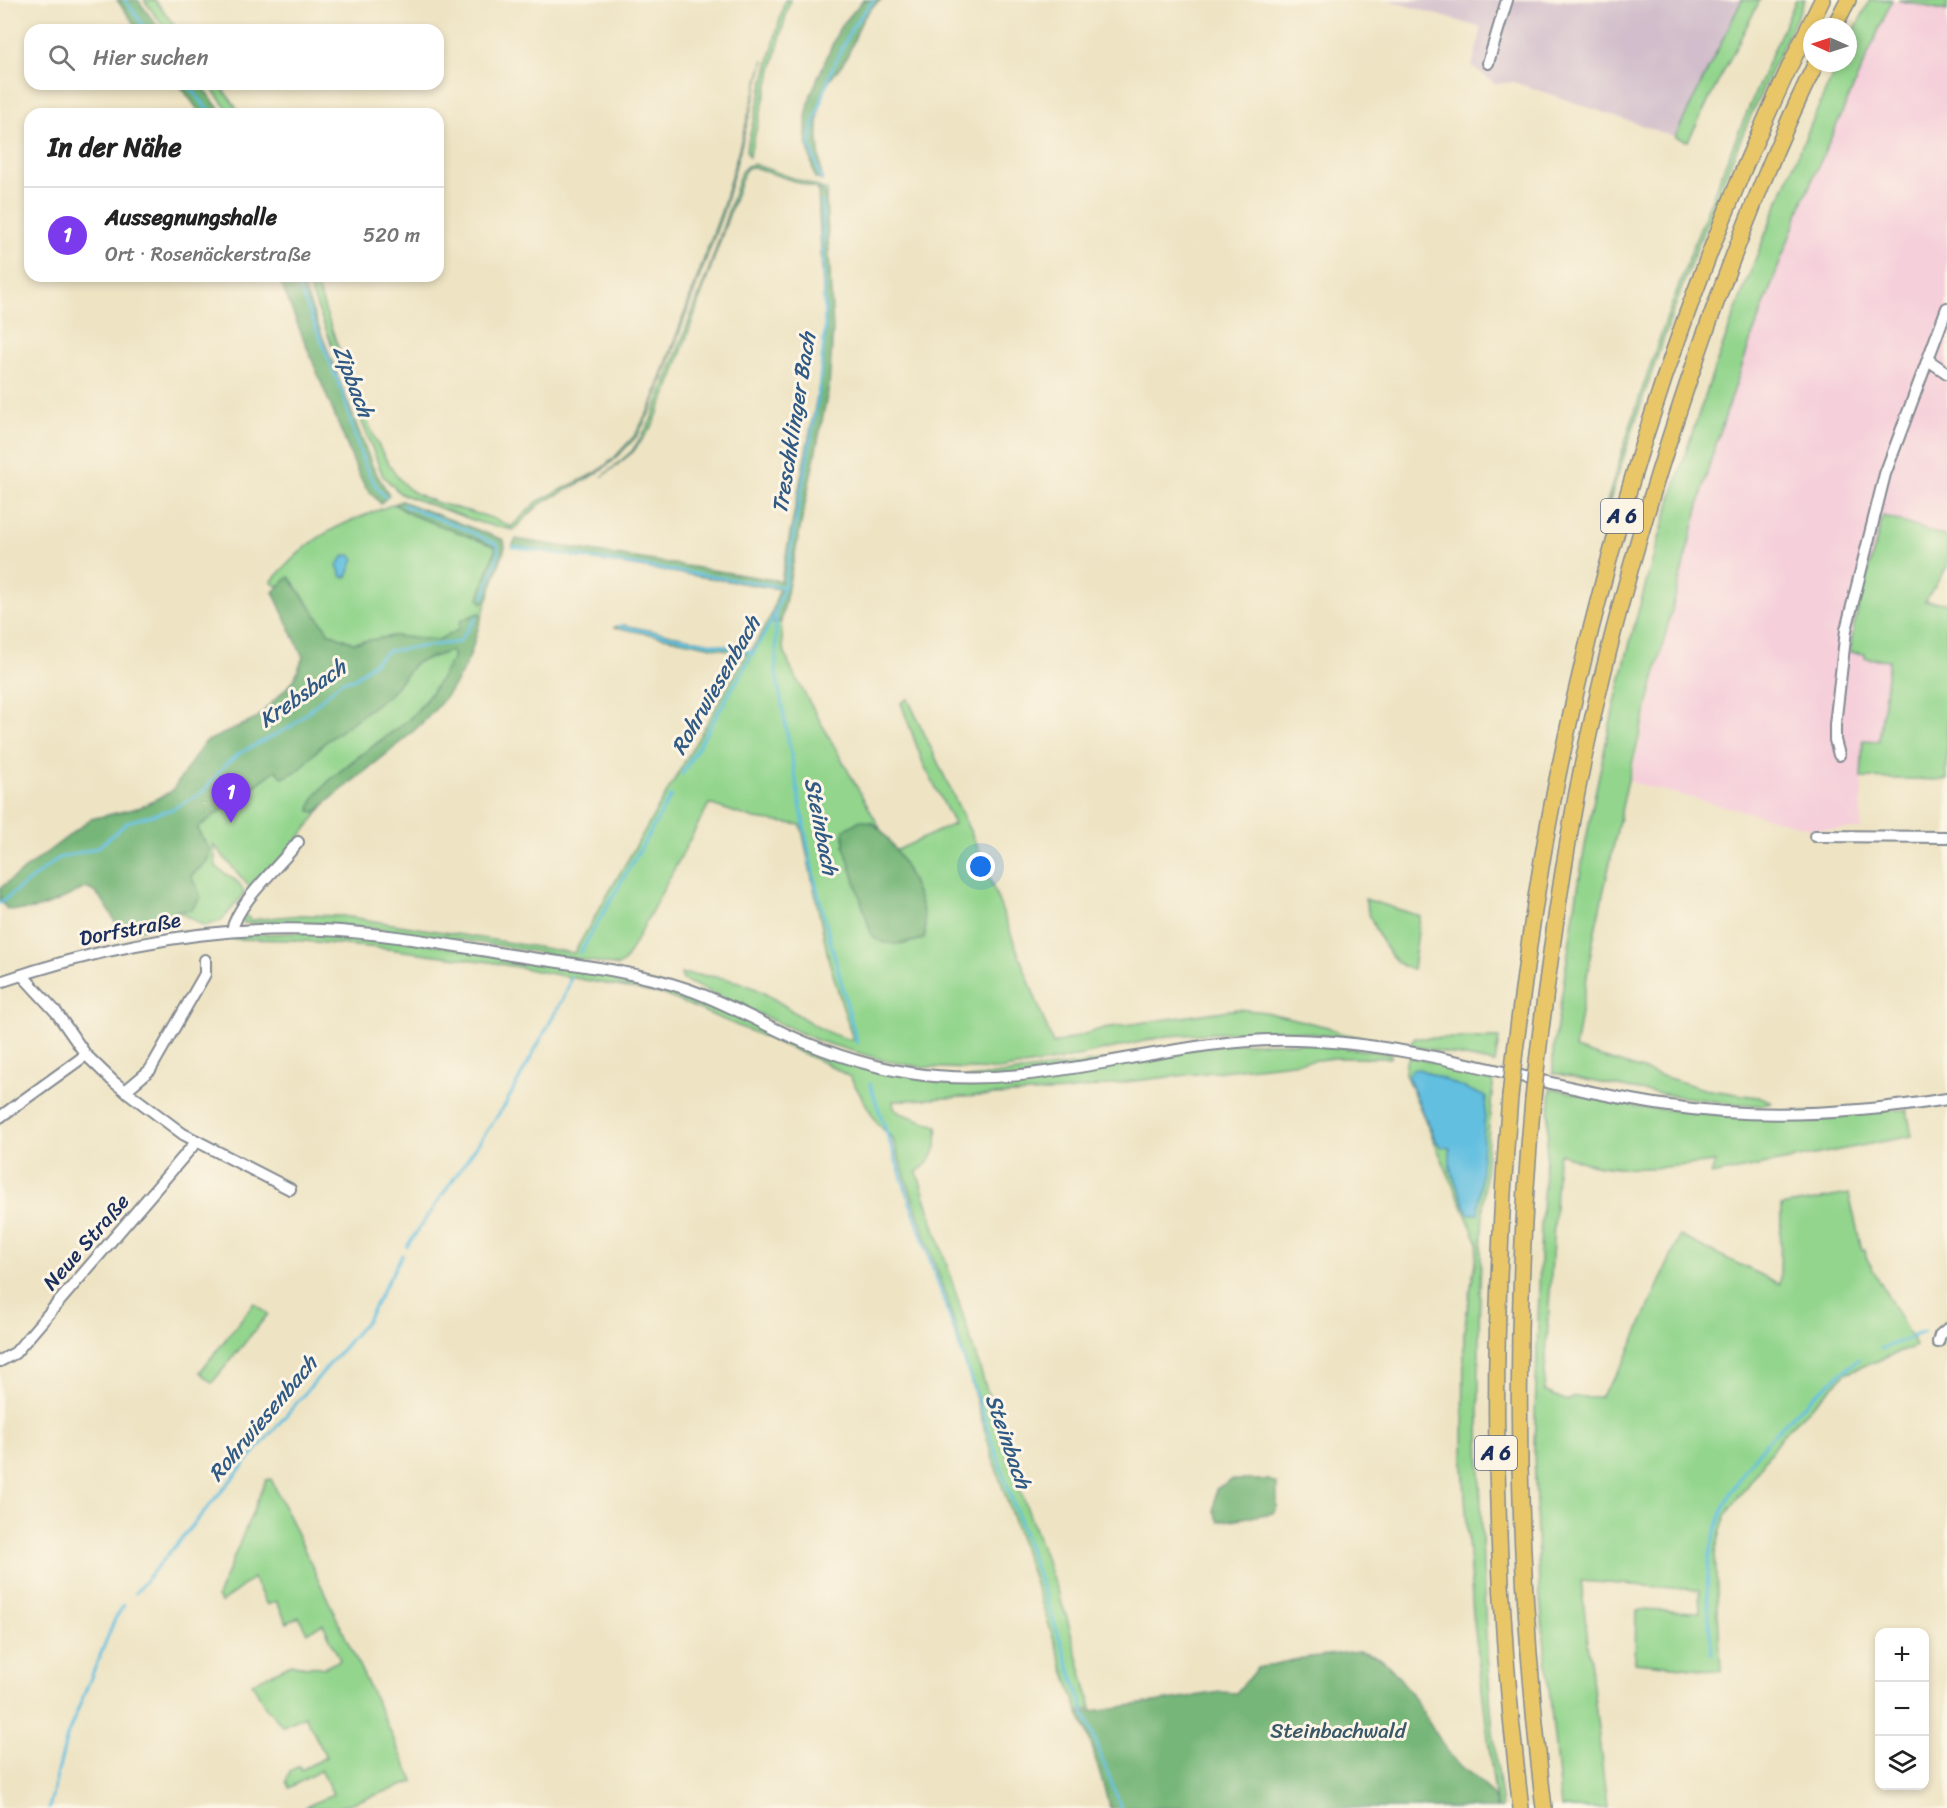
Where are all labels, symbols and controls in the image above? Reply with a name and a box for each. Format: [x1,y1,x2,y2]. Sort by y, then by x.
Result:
north arrow [1803,18,1857,72]
search box [24,24,444,90]
text: Hier suchen [93,38,208,77]
icon: search [45,41,78,74]
text: In der Nähe [48,124,182,170]
text: Aussegnungshalle [105,198,277,237]
text: 1 [63,218,72,253]
text: 520 m [363,218,420,253]
text: Ort · Rosenäckerstraße [105,237,311,272]
water label: Treschklinger Bach [760,327,827,516]
water label: Zipbach [322,339,386,425]
road number: A 6 [1601,499,1643,533]
water label: Rohrwiesenbach [660,606,772,762]
water label: Krebsbach [250,647,356,738]
pin: 1 [212,774,250,823]
water label: Steinbach [793,774,850,880]
your location [966,852,995,881]
street label: Dorfstraße [76,901,184,957]
street label: Neue Straße [33,1184,140,1299]
water label: Rohrwiesenbach [197,1344,329,1490]
water label: Steinbach [974,1388,1044,1496]
road number: A 6 [1475,1436,1517,1470]
map controls [1875,1628,1929,1790]
button: + [1875,1628,1929,1682]
button: − [1875,1682,1929,1736]
park label: Steinbachwald [1270,1712,1408,1750]
button: layers [1875,1736,1929,1790]

